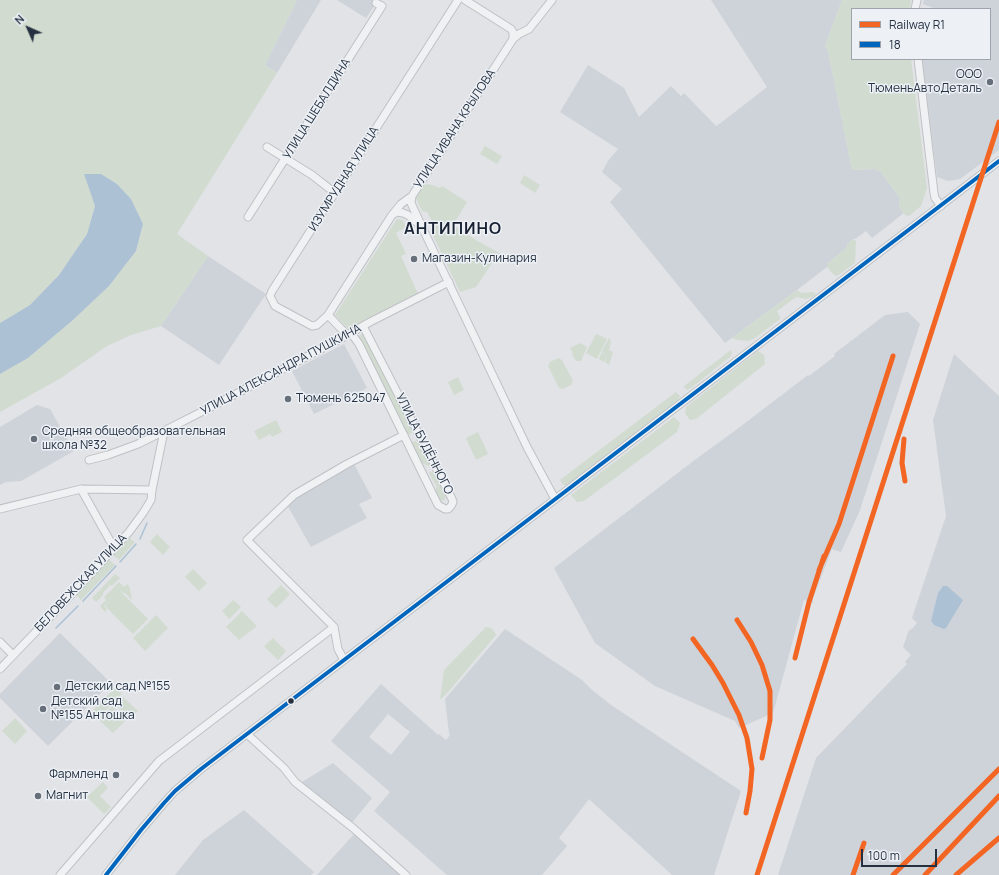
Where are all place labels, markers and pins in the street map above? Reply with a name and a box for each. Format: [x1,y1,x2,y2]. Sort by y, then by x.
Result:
place label: ООО ТюменьАвтоДеталь [868,68,982,96]
marker: ООО ТюменьАвтоДеталь [985,77,995,87]
place label: Магазин-Кулинария [422,252,537,266]
marker: Магазин-Кулинария [409,254,419,264]
place label: Тюмень 625047 [296,392,386,406]
marker: Тюмень 625047 [283,394,293,404]
place label: Средняя общеобразовательная школа №32 [42,425,226,453]
marker: Средняя общеобразовательная школа №32 [29,434,39,444]
place label: Детский сад №155 [65,680,170,694]
marker: Детский сад №155 [52,682,62,692]
place label: Детский сад №155 Антошка [51,695,135,723]
unlabelled marker [286,696,296,706]
marker: Детский сад №155 Антошка [38,704,48,714]
place label: Фармленд [49,768,108,782]
marker: Фармленд [111,770,121,780]
place label: Магнит [46,789,88,803]
marker: Магнит [33,791,43,801]

